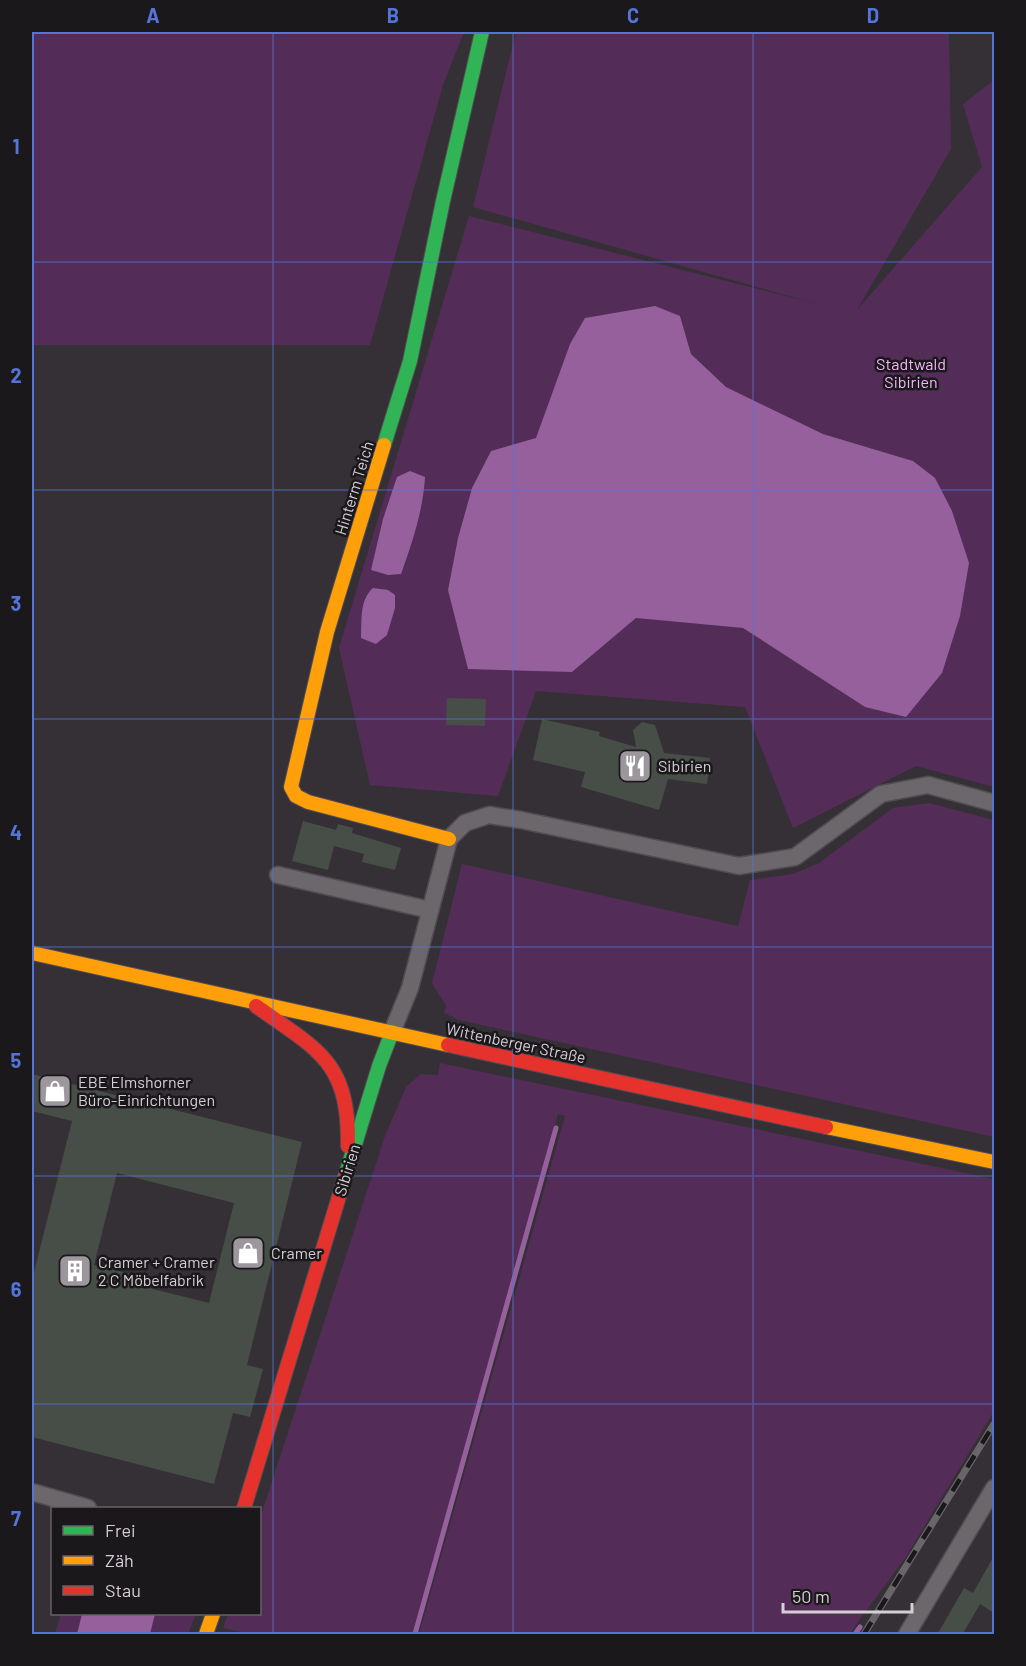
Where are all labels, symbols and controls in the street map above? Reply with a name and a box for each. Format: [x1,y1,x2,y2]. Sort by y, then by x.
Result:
text: A [146,3,160,27]
text: B [387,3,399,27]
text: C [627,3,639,27]
text: D [867,3,879,27]
text: 1 [12,134,20,158]
park label: Stadtwald Sibirien [876,354,946,391]
text: 2 [10,363,22,387]
street label: Hinterm Teich [330,439,377,537]
text: 3 [11,591,21,615]
restaurant icon: Sibirien [617,748,653,784]
place label: Sibirien [658,756,711,775]
text: 4 [10,820,22,844]
street label: Wittenberger Straße [445,1018,588,1067]
text: 5 [11,1048,22,1072]
place label: EBE Elmshorner Büro-Einrichtungen [78,1072,215,1109]
shop icon: EBE Elmshorner Büro-Einrichtungen [37,1073,73,1109]
street label: Sibirien [330,1142,363,1198]
shop icon: Cramer [230,1235,266,1271]
place label: Cramer [271,1243,322,1262]
place label: Cramer + Cramer 2 C Möbelfabrik [98,1252,215,1289]
building icon: Cramer + Cramer 2 C Möbelfabrik [57,1253,93,1289]
text: 6 [11,1277,22,1301]
text: 7 [11,1506,21,1530]
legend [51,1507,261,1615]
text: Frei [105,1519,136,1541]
text: Zäh [105,1549,134,1571]
scale bar [783,1576,912,1614]
text: Stau [105,1579,141,1601]
text: 50 m [792,1585,830,1607]

